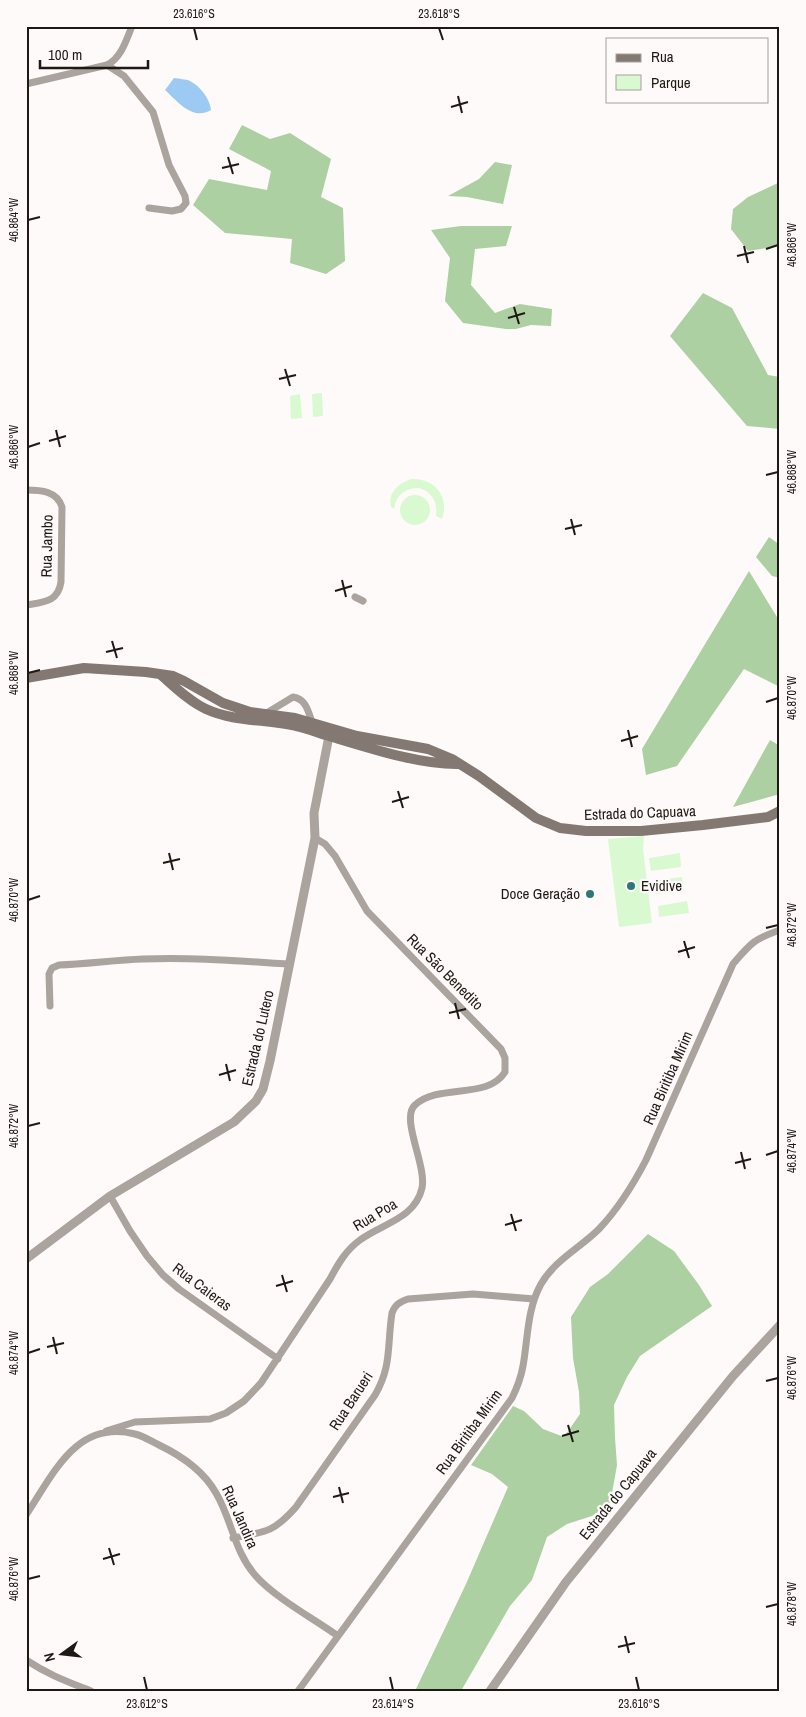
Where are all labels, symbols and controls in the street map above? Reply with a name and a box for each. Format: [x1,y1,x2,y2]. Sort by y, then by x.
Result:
text: 23.616°S [173,6,215,22]
text: 23.618°S [418,6,460,22]
scale bar [40,38,148,70]
legend [606,38,768,102]
text: 100 m [48,44,82,65]
text: Rua [651,46,674,67]
text: Parque [651,72,691,93]
text: 46.864°W [6,197,22,242]
text: 46.866°W [784,222,800,267]
text: 46.866°W [6,424,22,469]
text: 46.868°W [784,449,800,494]
street label: Rua Jambo [35,514,58,578]
text: 46.868°W [6,650,22,695]
text: 46.870°W [784,675,800,720]
street label: Estrada do Capuava [584,800,697,825]
place label: Evidive [641,875,682,896]
text: 46.870°W [6,877,22,922]
marker: Evidive [625,880,637,892]
place label: Doce Geração [501,883,580,904]
marker: Doce Geração [584,888,596,900]
text: 46.872°W [784,902,800,947]
street label: Rua São Benedito [402,929,488,1015]
street label: Estrada do Lutero [236,988,279,1088]
street label: Rua Biritiba Mirim [638,1028,698,1128]
text: 46.872°W [6,1103,22,1148]
text: 46.874°W [784,1128,800,1173]
street label: Rua Poa [349,1193,401,1236]
street label: Rua Caieras [168,1257,236,1316]
text: 46.874°W [6,1330,22,1375]
text: 46.876°W [784,1355,800,1400]
street label: Rua Barueri [324,1367,377,1434]
street label: Rua Biritiba Mirim [431,1385,507,1479]
street label: Estrada do Capuava [574,1443,661,1544]
street label: Rua Jandira [217,1482,264,1552]
text: 46.876°W [6,1556,22,1601]
text: 46.878°W [784,1581,800,1626]
north arrow [38,1630,88,1680]
text: N [40,1651,59,1664]
text: 23.612°S [126,1696,168,1712]
text: 23.614°S [372,1696,414,1712]
text: 23.616°S [618,1696,660,1712]

